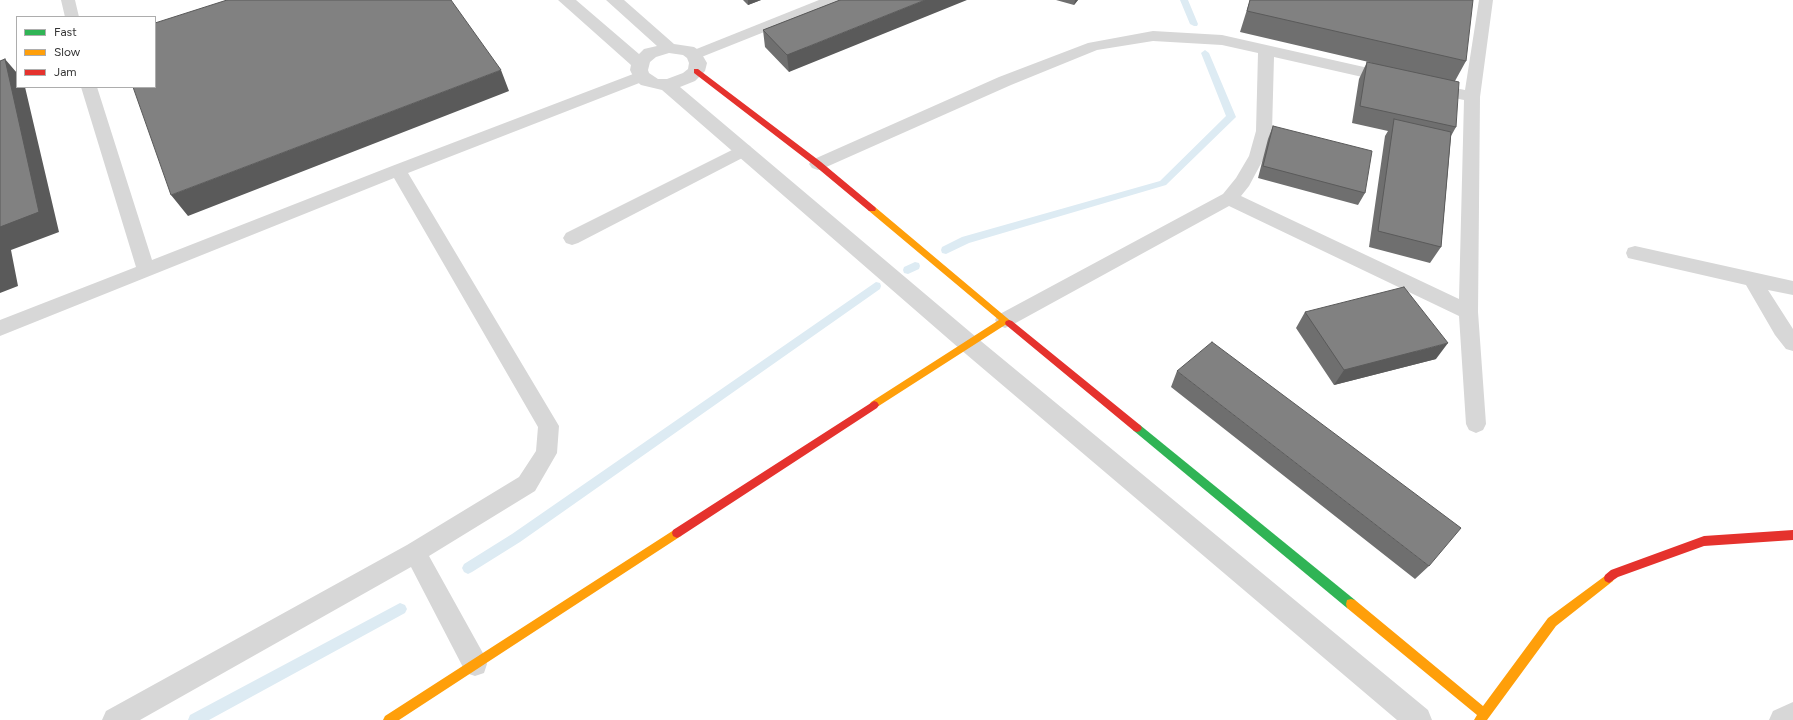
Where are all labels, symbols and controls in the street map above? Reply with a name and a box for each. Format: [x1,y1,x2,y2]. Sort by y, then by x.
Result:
legend [16,16,156,88]
text: Fast [54,25,77,39]
text: Slow [54,45,80,59]
text: Jam [54,65,77,79]

